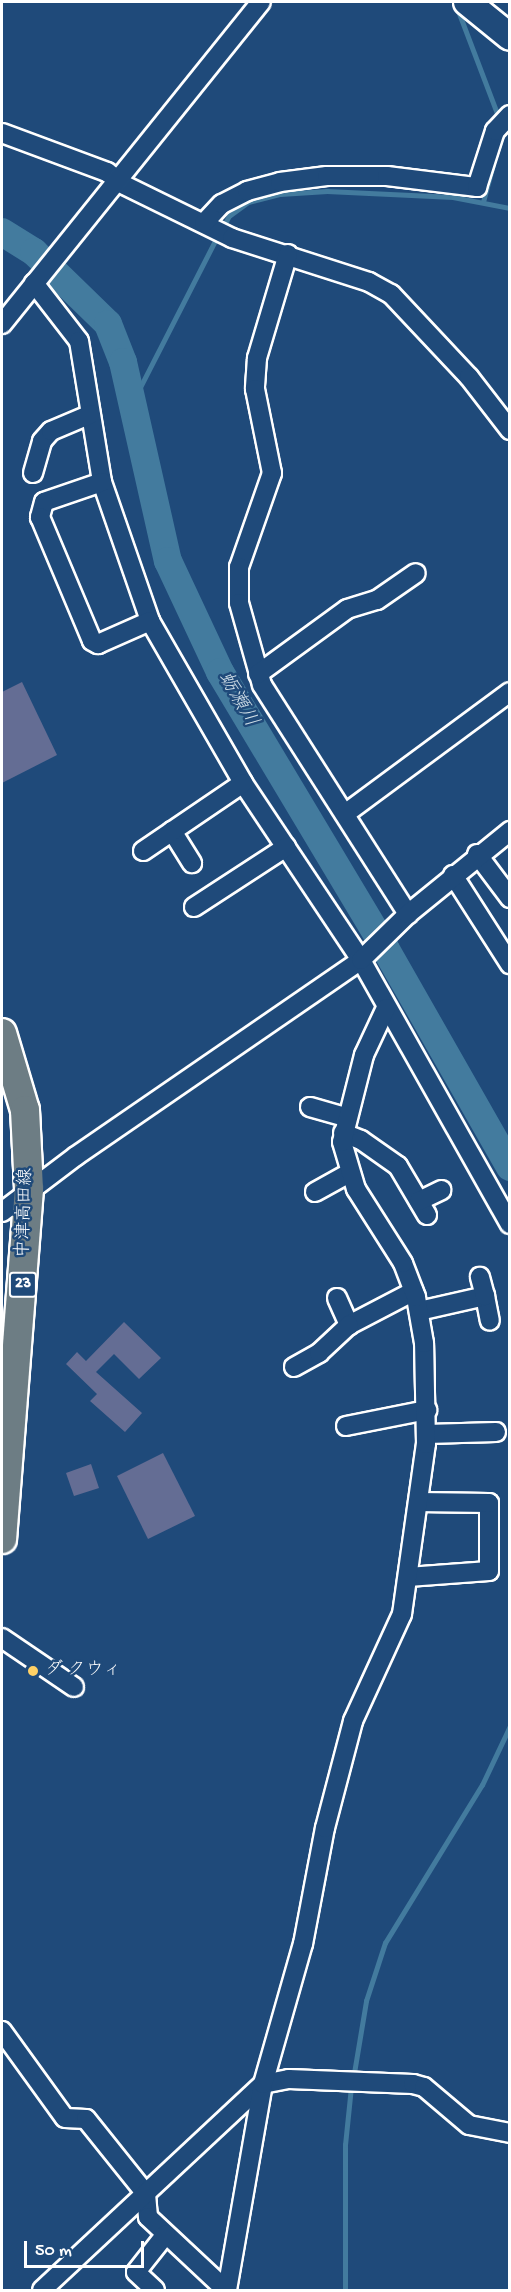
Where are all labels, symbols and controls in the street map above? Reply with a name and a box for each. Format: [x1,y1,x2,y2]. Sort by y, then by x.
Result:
water label: 蛎瀬川 [212,668,262,732]
street label: 中津高田線 [14,1168,38,1258]
road number: 23 [8,1272,38,1298]
place label: ダ クウィ [45,1660,121,1682]
marker: ダ クウィ [26,1664,40,1678]
scale bar [27,2229,147,2267]
text: 50 m [35,2241,72,2262]

